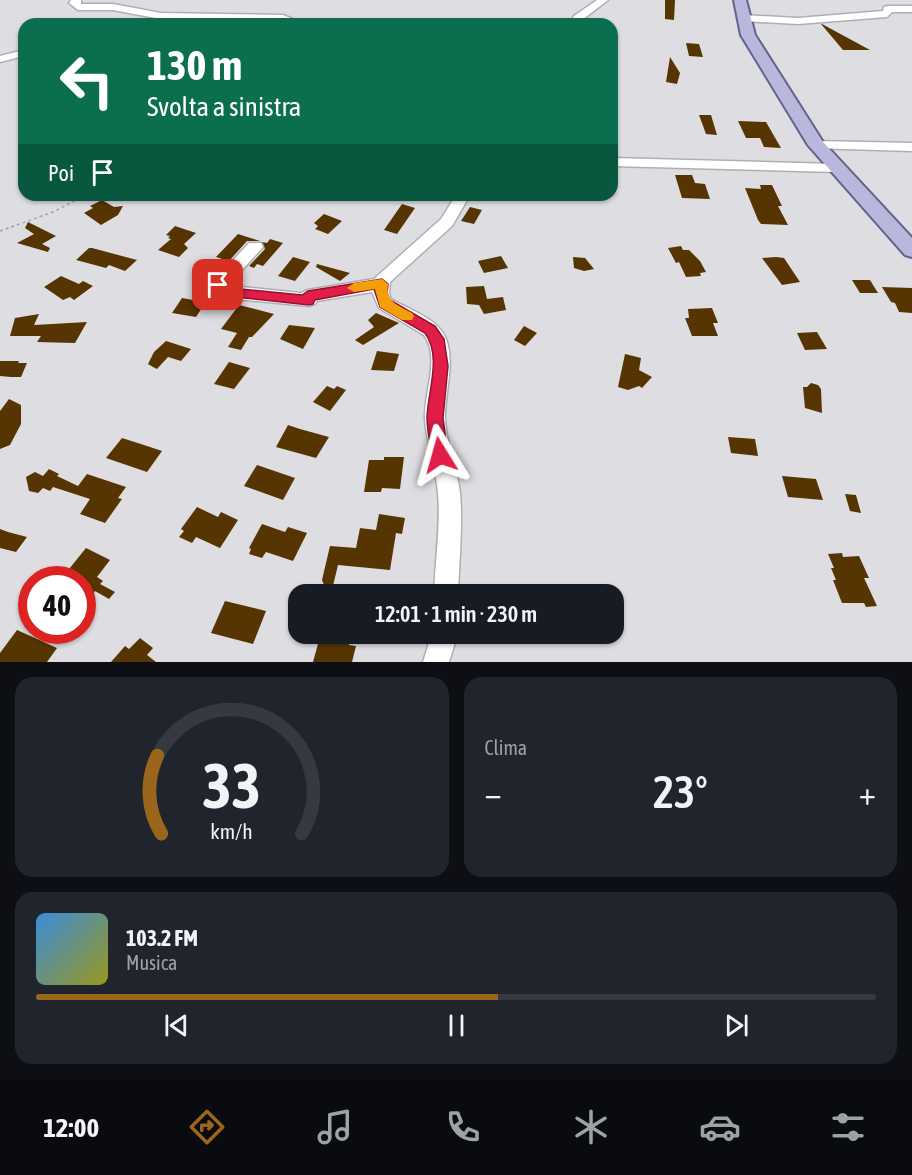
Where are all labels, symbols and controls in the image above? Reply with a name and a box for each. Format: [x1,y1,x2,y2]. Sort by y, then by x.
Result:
text: 130 m [147,41,242,89]
icon: left [48,42,126,120]
text: Svolta a sinistra [147,91,301,122]
icon: arrive [86,156,119,189]
text: Poi [48,160,74,186]
pin [192,259,243,310]
icon: arrive [201,268,234,301]
position arrow [408,423,472,487]
speed limit sign: 40 [18,566,96,644]
text: 12:01 · 1 min · 230 m [375,601,537,627]
text: Clima [485,736,527,759]
text: 33 [202,750,261,821]
text: 23° [653,766,708,818]
text: − [485,774,502,812]
text: + [859,774,876,812]
text: km/h [210,819,253,844]
text: 103.2 FM [126,925,198,951]
text: Musica [126,951,177,974]
icon: previous [160,1009,193,1042]
icon: pause [440,1009,473,1042]
icon: next [720,1009,753,1042]
icon: directions [186,1106,228,1148]
icon: music [314,1106,356,1148]
icon: phone [442,1106,484,1148]
icon: climate [570,1106,612,1148]
icon: car [699,1106,741,1148]
icon: filters [827,1106,869,1148]
text: 12:00 [43,1112,99,1143]

